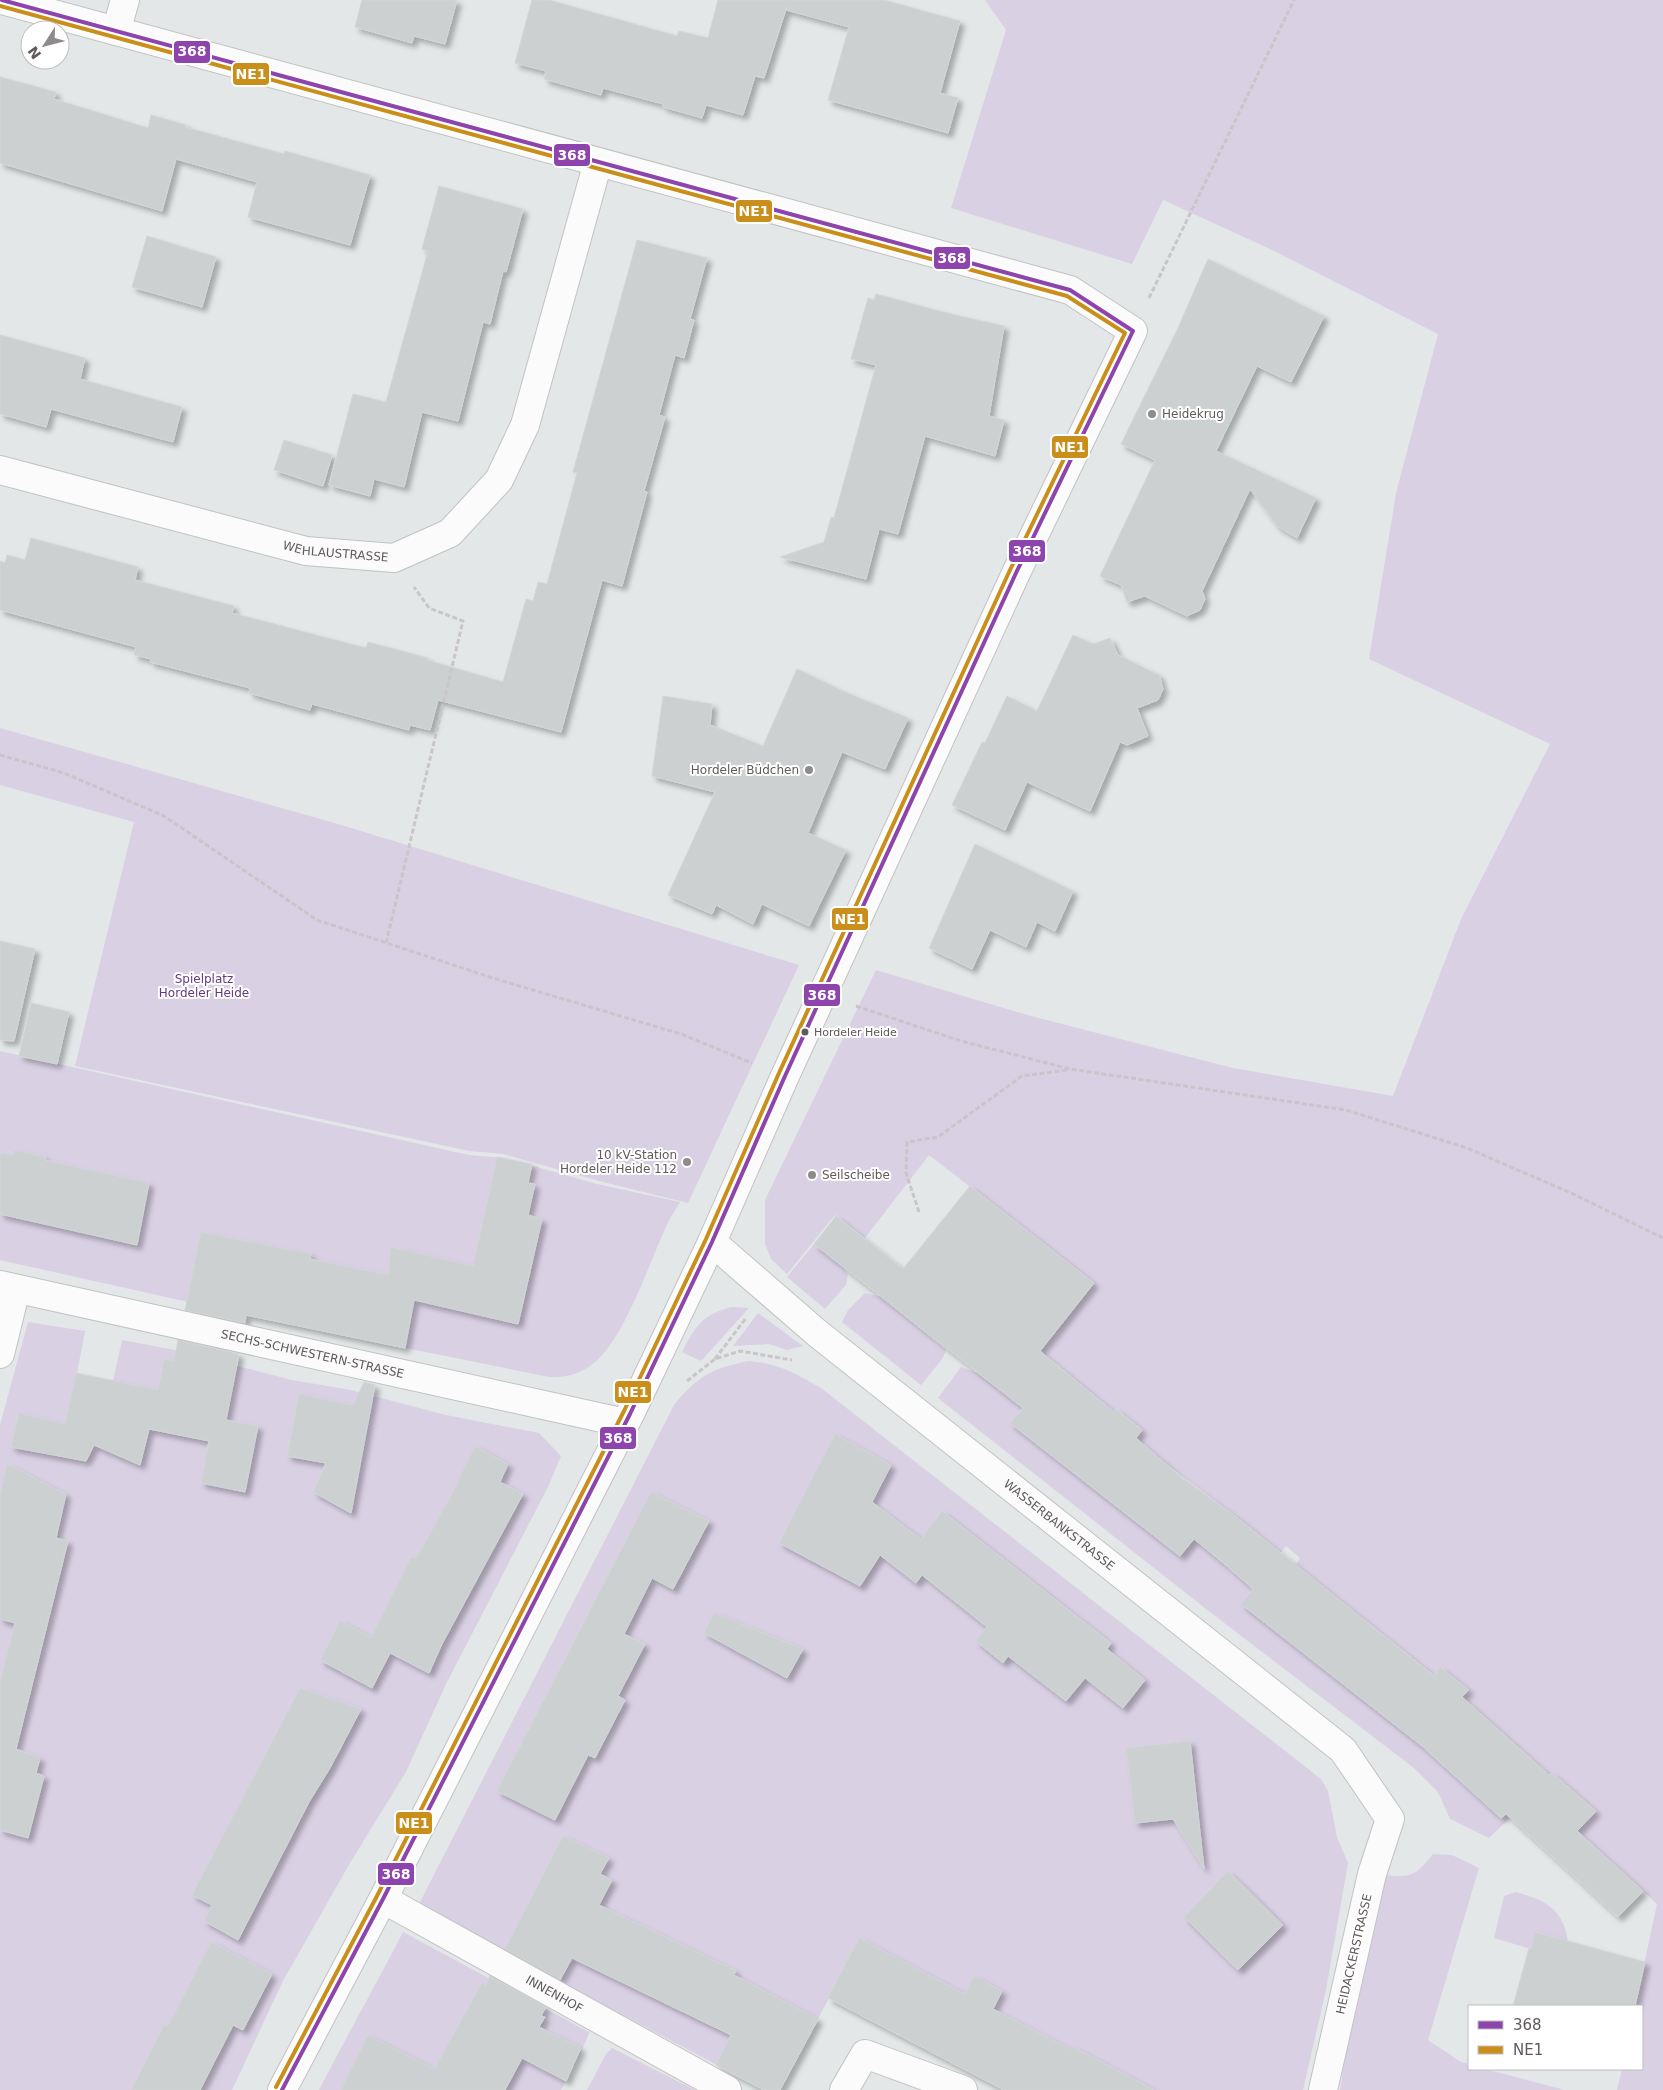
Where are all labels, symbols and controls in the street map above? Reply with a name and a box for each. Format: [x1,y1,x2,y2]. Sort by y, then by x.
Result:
north arrow [20,20,70,70]
line badge: 368 [173,40,211,64]
text: N [25,43,44,62]
text: 368 [177,43,207,59]
line badge: NE1 [232,62,270,86]
text: NE1 [235,66,267,82]
line badge: 368 [553,143,591,167]
text: 368 [557,147,587,163]
line badge: NE1 [735,199,773,223]
text: NE1 [738,203,770,219]
line badge: 368 [933,246,971,270]
text: 368 [937,250,967,266]
place label: Heidekrug [1162,407,1224,421]
marker: Heidekrug [1146,408,1158,420]
line badge: NE1 [1051,435,1089,459]
text: NE1 [1054,439,1086,455]
street label: WEHLAUSTRASSE [281,538,389,565]
line badge: 368 [1008,539,1046,563]
text: 368 [1012,543,1042,559]
place label: Hordeler Büdchen [691,763,799,777]
marker: Hordeler Büdchen [803,764,815,776]
line badge: NE1 [831,907,869,931]
text: NE1 [834,911,866,927]
park label: Spielplatz Hordeler Heide [159,972,249,1000]
line badge: 368 [803,983,841,1007]
text: 368 [807,987,837,1003]
place label: Hordeler Heide [814,1026,897,1039]
marker: Hordeler Heide [800,1027,810,1037]
place label: 10 kV-Station Hordeler Heide 112 [560,1148,677,1176]
marker: 10 kV-Station Hordeler Heide 112 [681,1156,693,1168]
place label: Seilscheibe [822,1168,890,1182]
marker: Seilscheibe [806,1169,818,1181]
street label: SECHS-SCHWESTERN-STRASSE [220,1327,405,1381]
line badge: NE1 [614,1380,652,1404]
text: NE1 [617,1384,649,1400]
line badge: 368 [599,1426,637,1450]
text: 368 [603,1430,633,1446]
street label: WASSERBANKSTRASSE [1001,1477,1118,1573]
line badge: NE1 [395,1811,433,1835]
text: NE1 [398,1815,430,1831]
line badge: 368 [377,1862,415,1886]
text: 368 [381,1866,411,1882]
street label: HEIDACKERSTRASSE [1333,1892,1375,2016]
street label: INNENHOF [523,1973,586,2016]
legend [1468,2005,1643,2070]
text: 368 [1513,2016,1542,2034]
text: NE1 [1513,2041,1543,2059]

